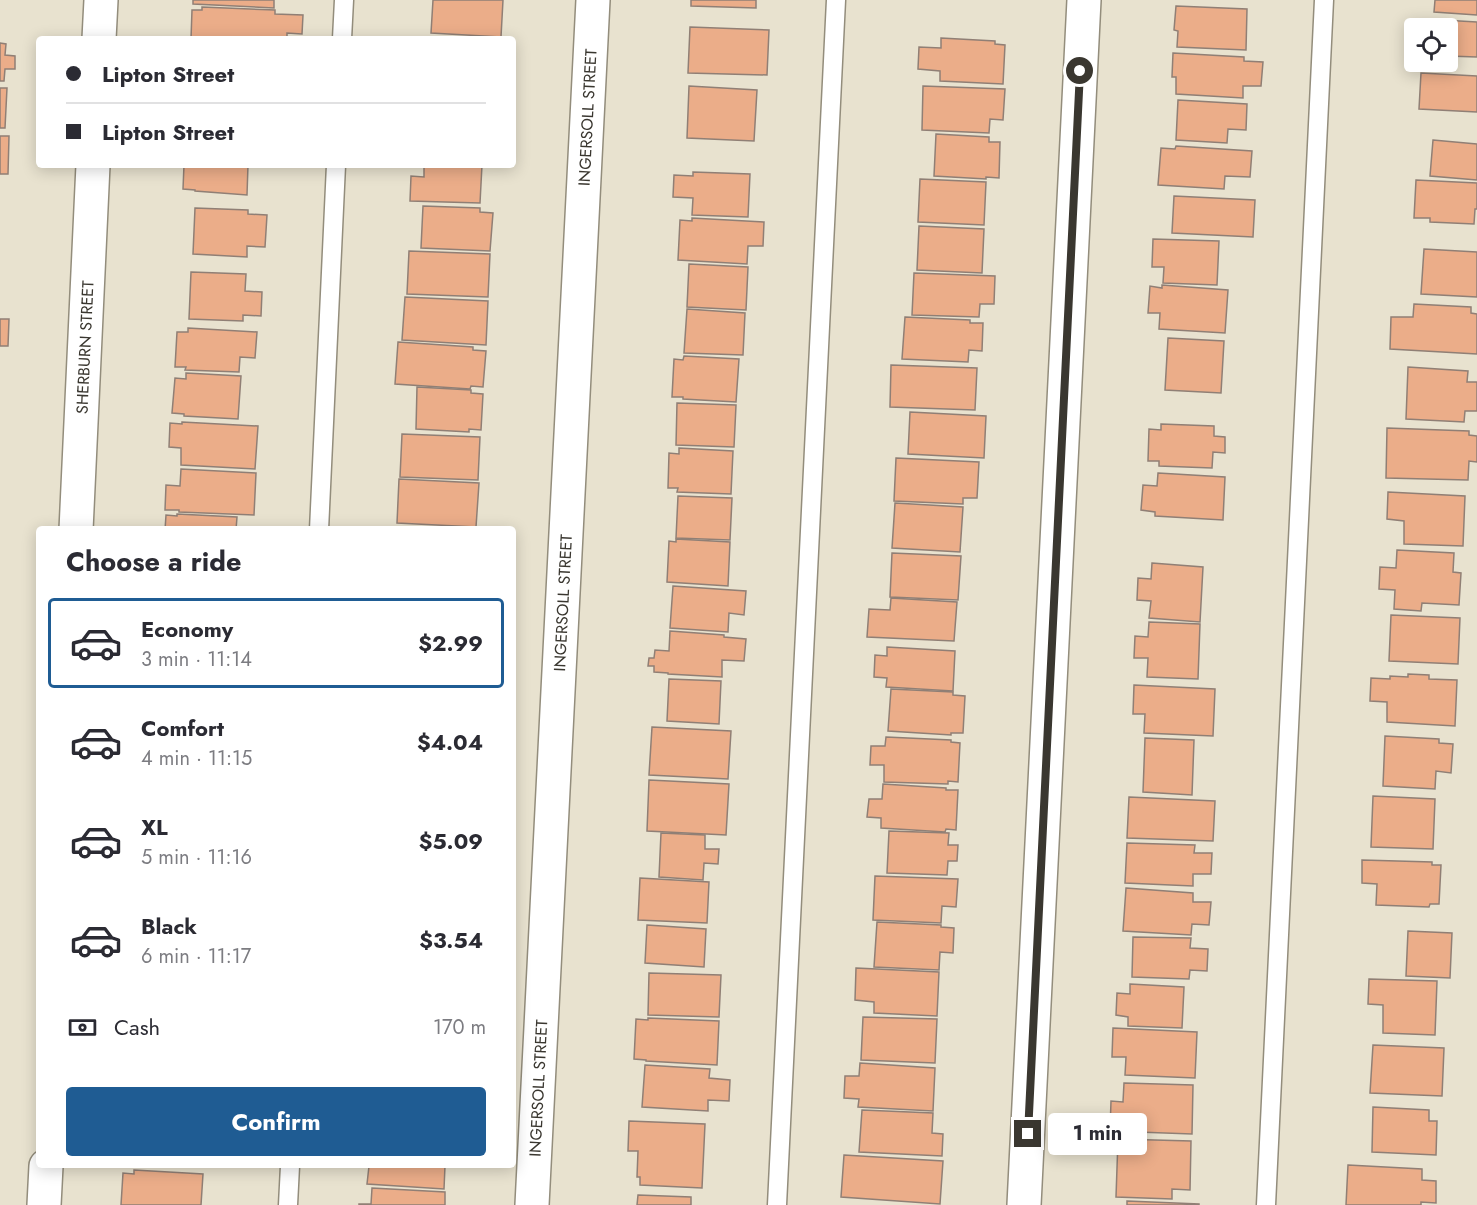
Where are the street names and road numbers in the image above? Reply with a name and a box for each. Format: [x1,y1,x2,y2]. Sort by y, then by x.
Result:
street label: INGERSOLL STREET [572,48,602,187]
street label: SHERBURN STREET [70,279,99,414]
street label: INGERSOLL STREET [548,533,577,672]
street label: INGERSOLL STREET [523,1018,553,1157]

